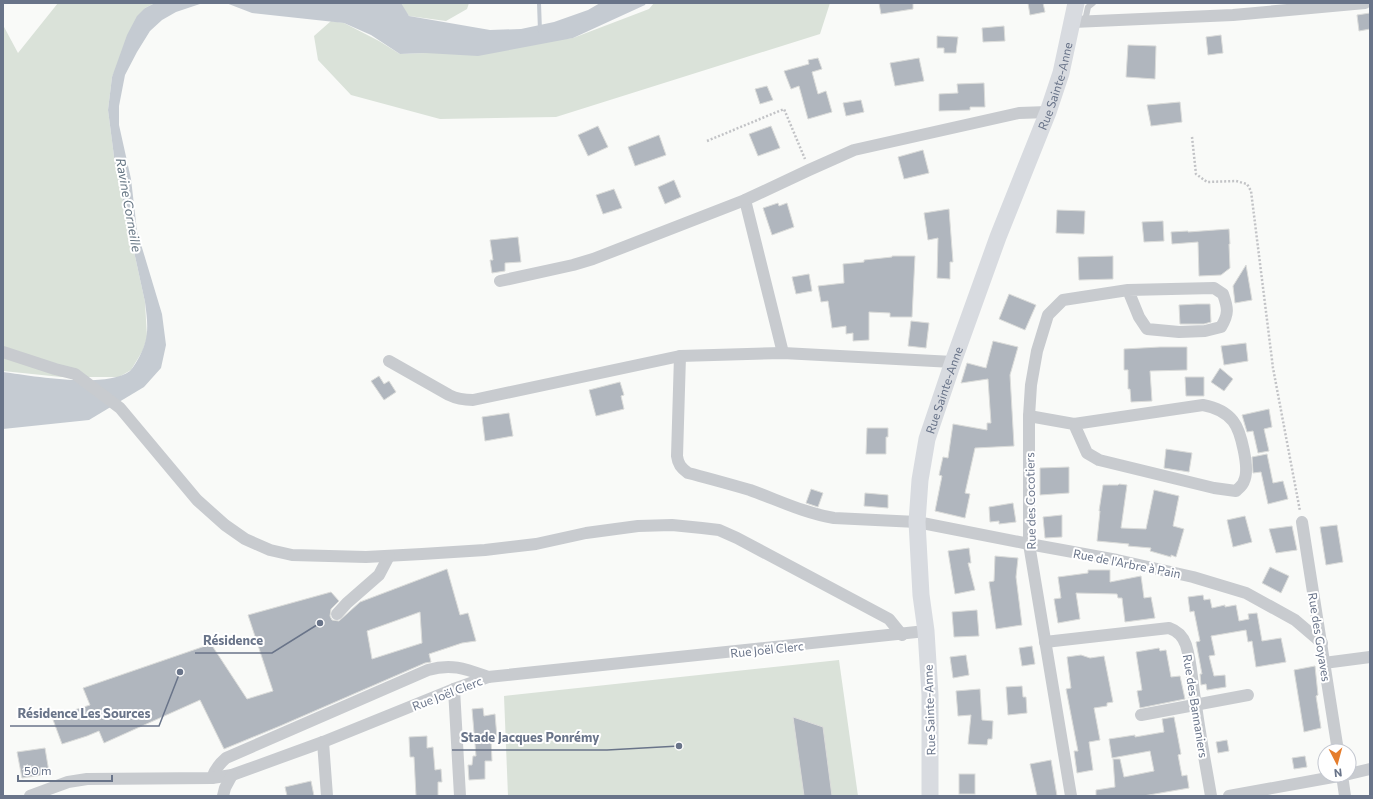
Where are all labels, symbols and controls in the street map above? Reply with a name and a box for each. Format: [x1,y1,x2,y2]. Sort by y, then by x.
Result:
street label: Rue Sainte-Anne [1035,41,1074,132]
water label: Ravine Corneille [113,157,145,253]
street label: Rue Sainte-Anne [922,345,965,435]
street label: Rue des Cocotiers [1022,452,1038,550]
street label: Rue de l'Arbre à Pain [1072,546,1182,580]
street label: Rue des Goyaves [1306,591,1334,683]
callout: Résidence [195,628,272,653]
text: Résidence [203,632,263,648]
street label: Rue Joël Clerc [730,638,805,661]
street label: Rue des Bannaniers [1181,653,1211,759]
street label: Rue Sainte-Anne [920,664,938,756]
street label: Rue Joël Clerc [410,673,484,714]
callout: Résidence Les Sources [10,701,159,726]
text: Résidence Les Sources [18,705,150,721]
callout: Stade Jacques Ponrémy [452,725,607,750]
text: Stade Jacques Ponrémy [461,729,599,745]
north arrow [1317,743,1357,783]
scale bar [18,757,112,783]
text: 50 m [24,763,52,777]
text: N [1333,767,1343,780]

